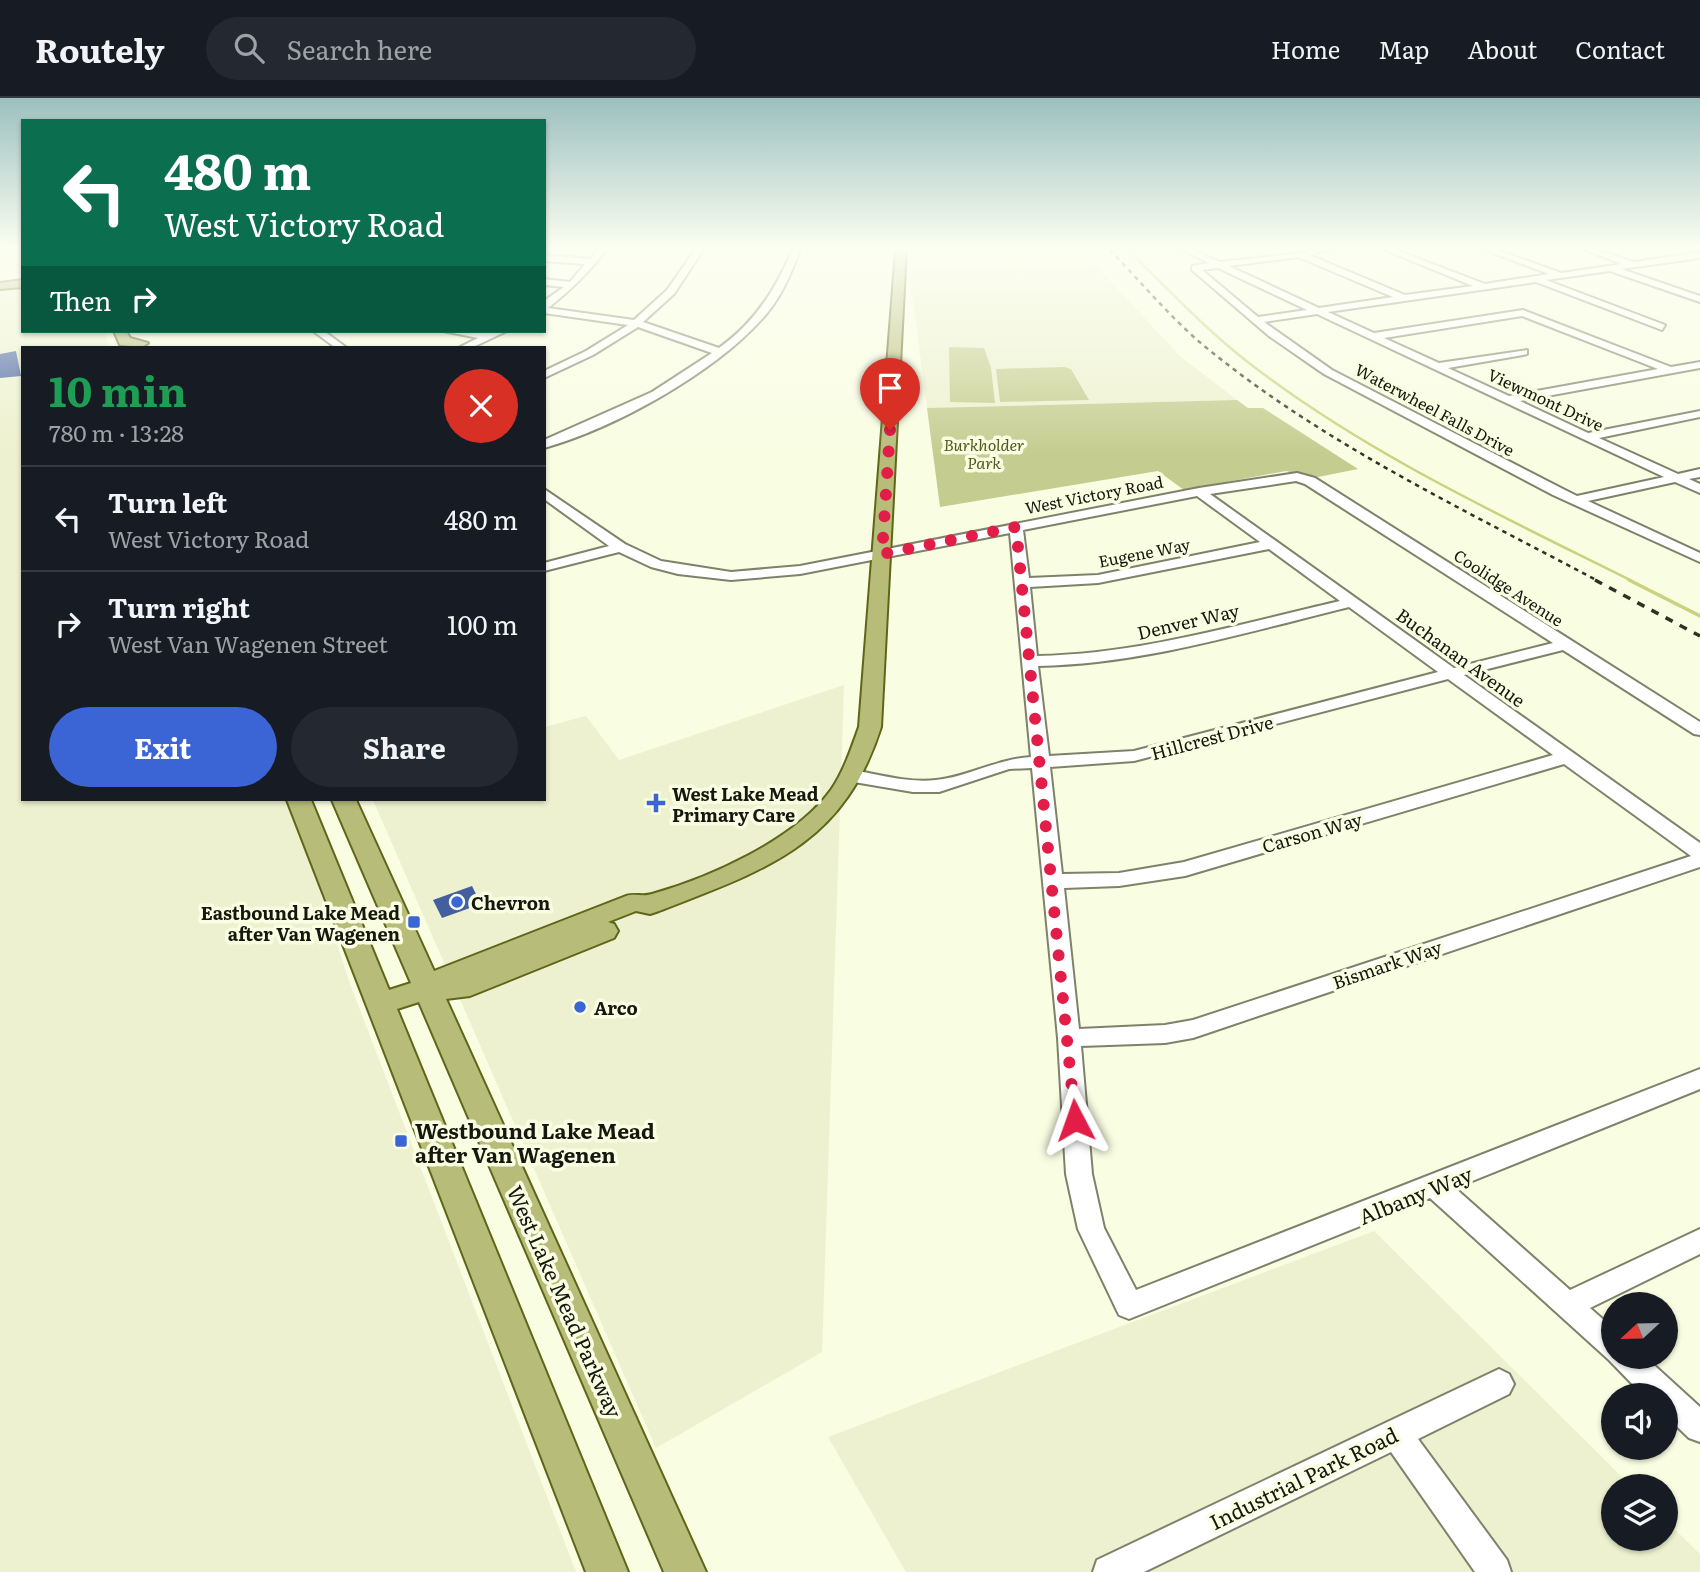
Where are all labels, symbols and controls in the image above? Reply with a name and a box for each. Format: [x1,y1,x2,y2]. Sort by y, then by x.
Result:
search box [206,17,696,80]
text: Routely [35,24,164,73]
icon: search [230,29,268,67]
text: Search here [286,29,432,68]
text: Home [1271,31,1340,66]
text: Map [1378,31,1429,66]
text: About [1467,31,1537,66]
text: Contact [1575,31,1665,66]
text: 480 m [164,132,311,205]
icon: left [49,147,140,238]
text: West Victory Road [164,199,444,247]
text: Then [49,280,111,319]
icon: right [125,280,163,318]
street label: Waterwheel Falls Drive [1351,357,1519,461]
text: 10 min [49,358,187,420]
pin [860,358,920,430]
street label: Viewmont Drive [1484,362,1608,436]
button: close [444,369,518,443]
icon: arrive [871,369,909,407]
text: 780 m · 13:28 [49,415,184,449]
park label: Burkholder Park [944,432,1024,474]
street label: West Victory Road [1023,469,1165,519]
text: Turn left [108,482,227,521]
text: 480 m [444,499,518,538]
icon: left [49,500,87,538]
text: West Victory Road [108,521,309,555]
street label: Eugene Way [1096,531,1193,573]
street label: Coolidge Avenue [1449,542,1569,632]
text: Turn right [108,587,250,626]
street label: Denver Way [1134,596,1242,646]
street label: Buchanan Avenue [1391,601,1531,713]
text: 100 m [447,604,518,643]
icon: right [49,605,87,643]
text: West Van Wagenen Street [108,626,388,660]
button: Exit [49,707,277,787]
button: Share [291,707,518,787]
street label: Hillcrest Drive [1148,708,1276,766]
place label: West Lake Mead Primary Care [672,780,819,828]
marker: West Lake Mead Primary Care [646,793,666,813]
street label: Carson Way [1259,805,1366,859]
place label: Chevron [471,889,551,916]
marker: Chevron [449,894,465,910]
place label: Eastbound Lake Mead after Van Wagenen [201,899,400,947]
marker: Eastbound Lake Mead after Van Wagenen [406,914,422,930]
street label: Bismark Way [1329,932,1446,995]
place label: Arco [594,994,638,1021]
marker: Arco [572,999,588,1015]
position arrow [1038,1083,1112,1157]
place label: Westbound Lake Mead after Van Wagenen [415,1114,655,1169]
marker: Westbound Lake Mead after Van Wagenen [393,1133,409,1149]
street label: Albany Way [1353,1157,1477,1231]
street label: West Lake Mead Parkway [501,1180,632,1423]
north arrow [1601,1292,1678,1368]
map controls [1601,1292,1678,1551]
button: sound [1601,1383,1678,1460]
street label: Industrial Park Road [1204,1418,1403,1536]
button: layers [1601,1474,1678,1551]

